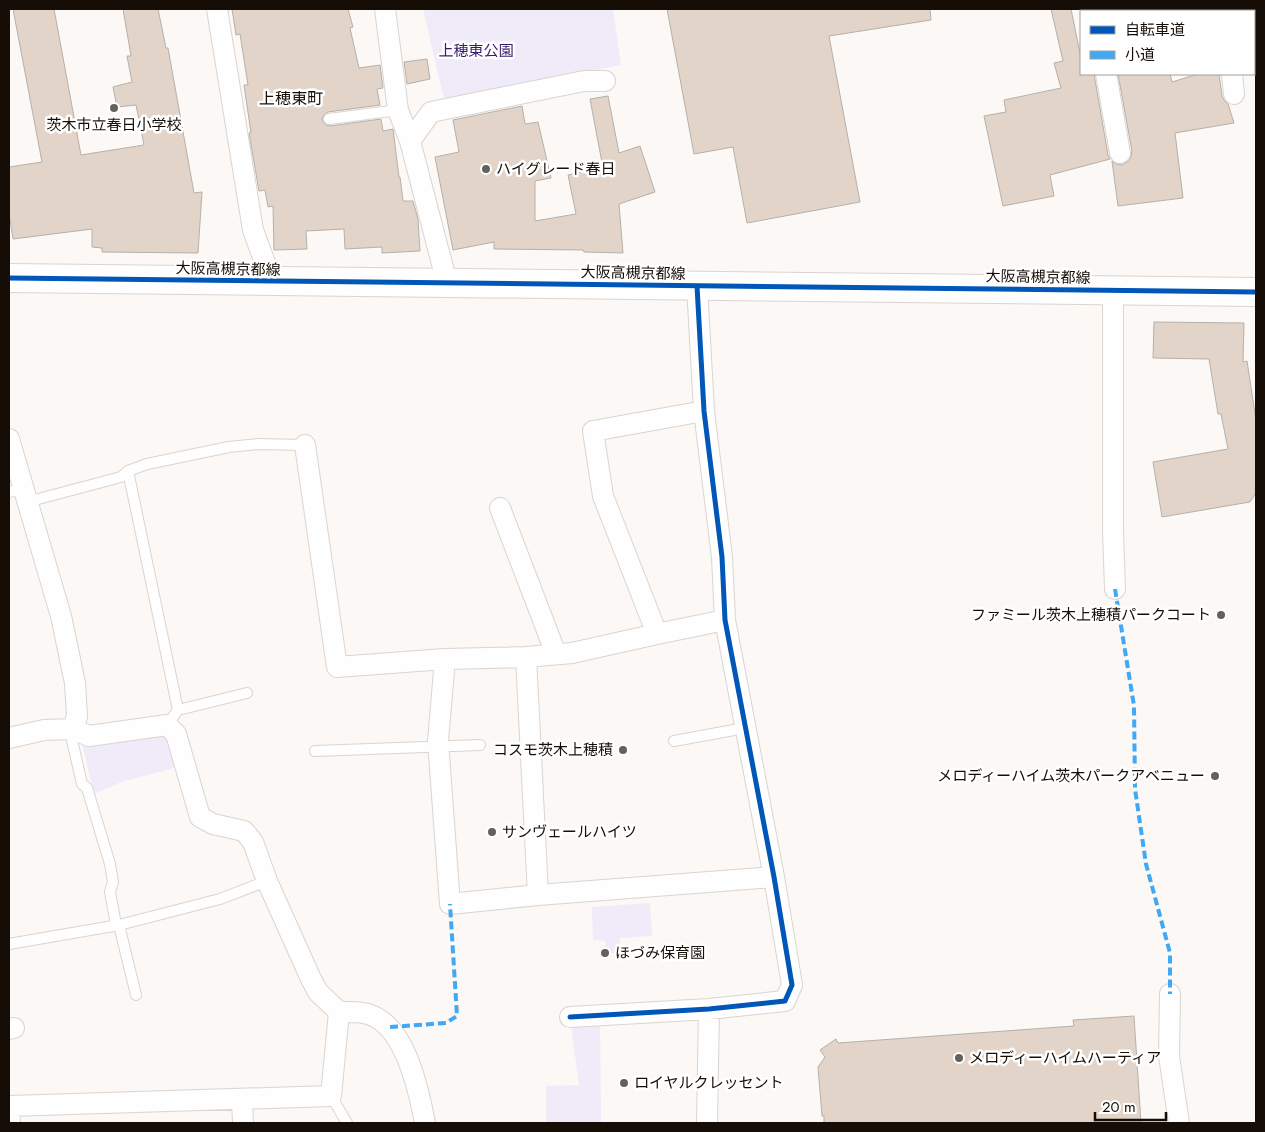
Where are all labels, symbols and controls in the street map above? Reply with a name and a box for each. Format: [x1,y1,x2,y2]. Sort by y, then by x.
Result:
legend [1080,10,1255,75]
text: 自転車道 [1125,19,1185,41]
park label: 上穂東公園 [438,40,514,62]
text: 小道 [1125,44,1155,66]
district label: 上穂東町 [259,87,323,110]
marker: 茨木市立春日小学校 [108,102,120,114]
place label: 茨木市立春日小学校 [46,114,182,136]
place label: ハイグレード春日 [496,158,615,180]
marker: ハイグレード春日 [480,163,492,175]
street label: 大阪高槻京都線 [175,257,281,281]
street label: 大阪高槻京都線 [580,261,686,285]
street label: 大阪高槻京都線 [985,265,1091,289]
place label: ファミール茨木上穂積パークコート [971,604,1211,626]
marker: ファミール茨木上穂積パークコート [1215,609,1227,621]
place label: コスモ茨木上穂積 [493,739,613,761]
marker: コスモ茨木上穂積 [617,744,629,756]
place label: メロディーハイム茨木パークアベニュー [937,765,1205,787]
marker: メロディーハイム茨木パークアベニュー [1209,770,1221,782]
place label: サンヴェールハイツ [502,821,637,843]
marker: サンヴェールハイツ [486,826,498,838]
place label: ほづみ保育園 [615,942,705,964]
marker: ほづみ保育園 [599,947,611,959]
place label: メロディーハイムハーティア [969,1047,1161,1069]
marker: メロディーハイムハーティア [953,1052,965,1064]
place label: ロイヤルクレッセント [634,1072,784,1094]
marker: ロイヤルクレッセント [618,1077,630,1089]
scale bar [1095,1090,1166,1122]
text: 20 m [1102,1096,1136,1118]

